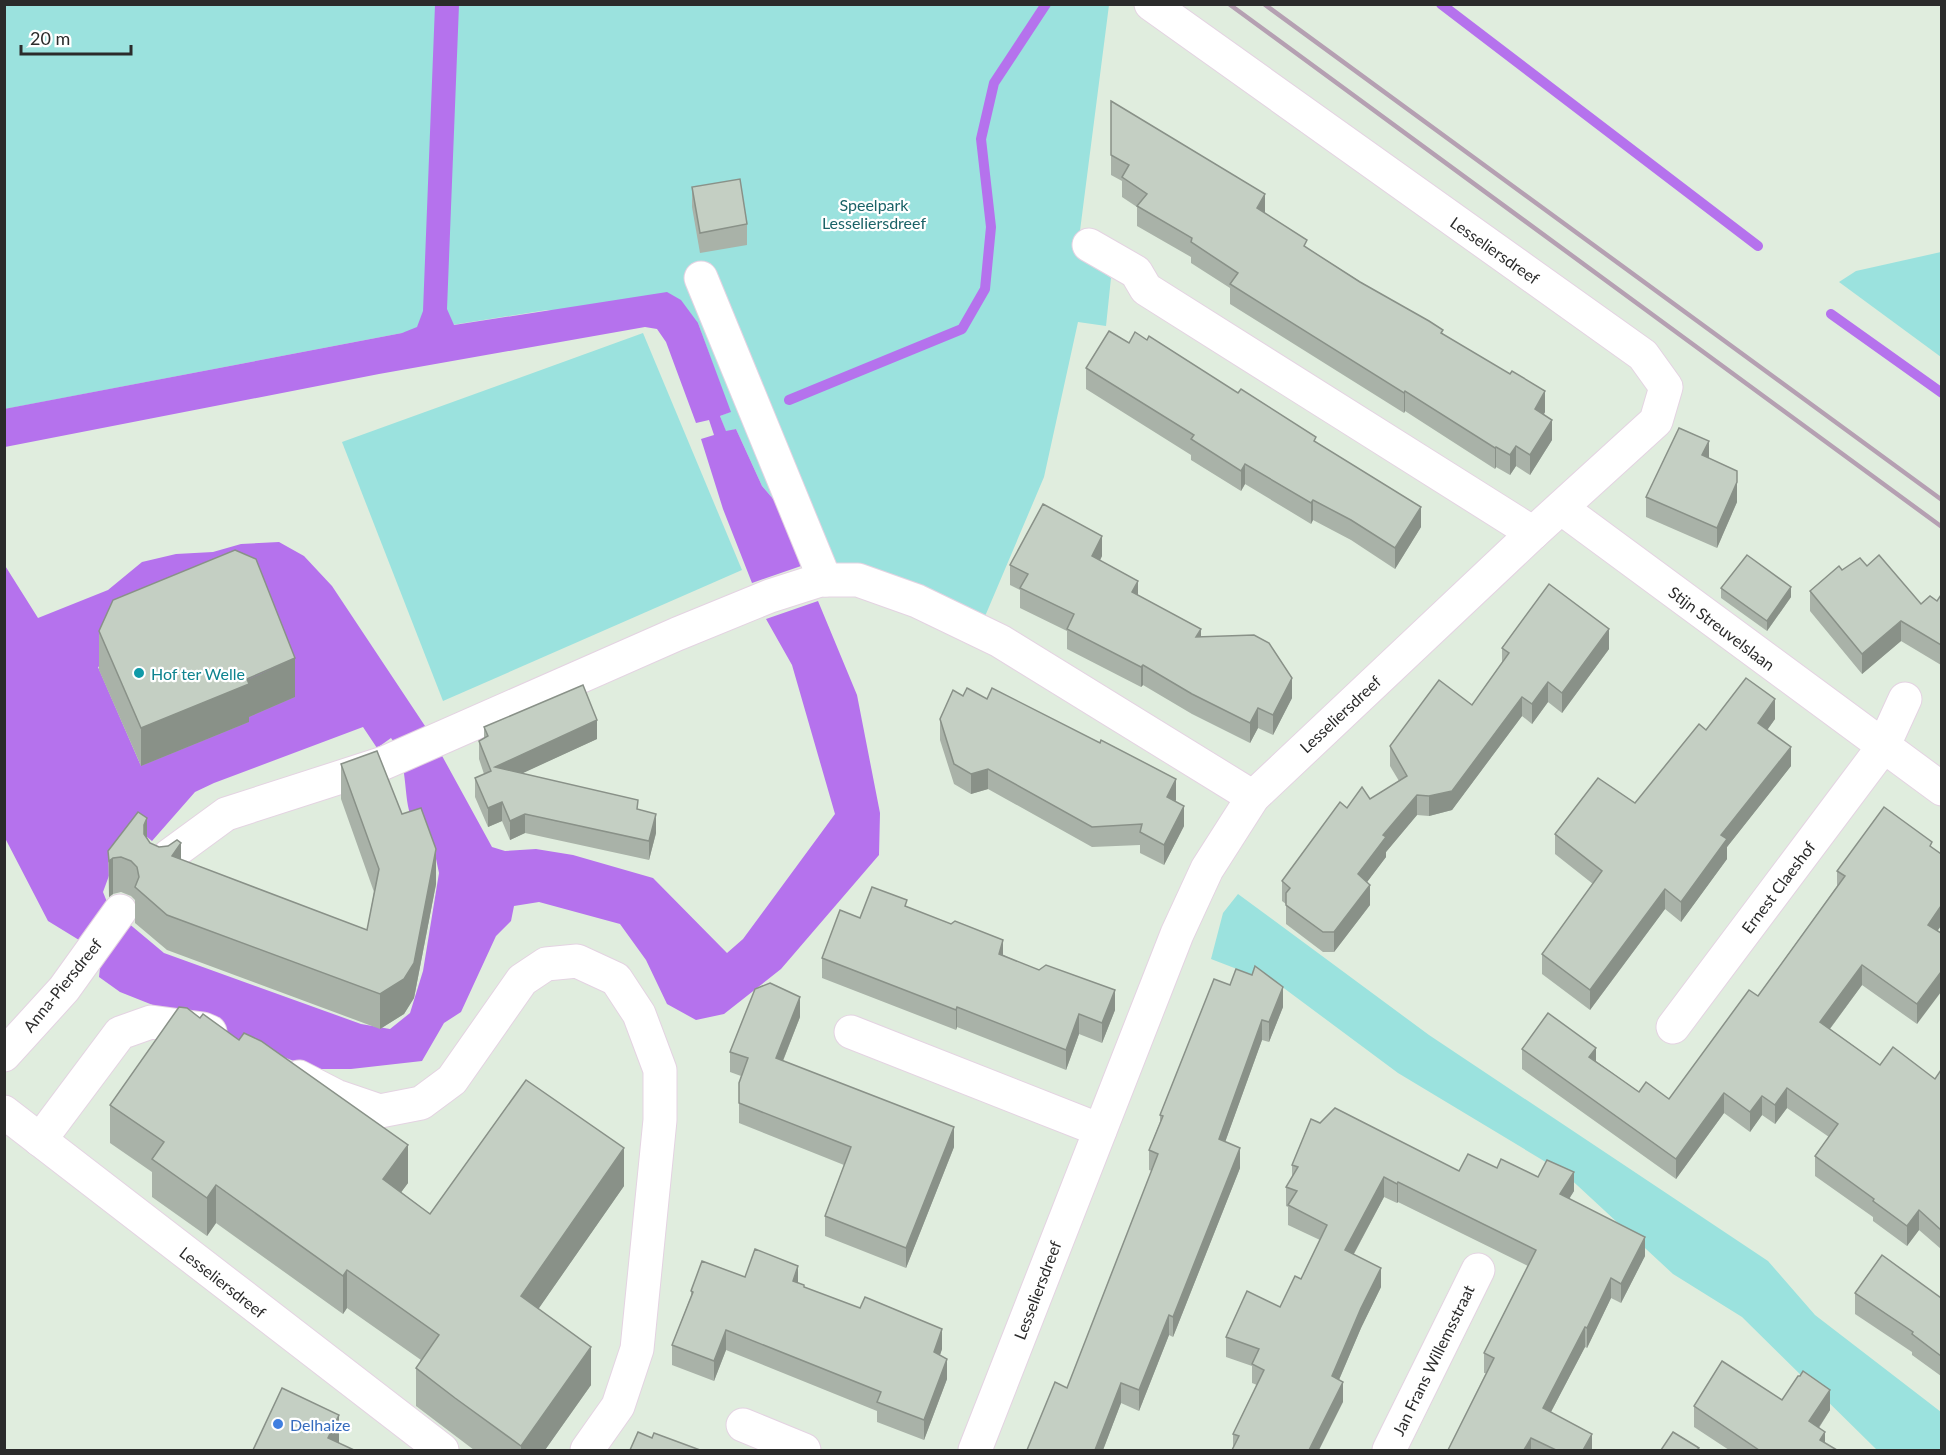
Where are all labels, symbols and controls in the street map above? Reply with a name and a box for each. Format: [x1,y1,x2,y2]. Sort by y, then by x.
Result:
scale bar [21,18,130,56]
text: 20 m [30,27,70,49]
park label: Speelpark Lesseliersdreef [822,195,926,232]
street label: Lesseliersdreef [1447,212,1543,288]
street label: Stijn Streuvelslaan [1665,582,1779,674]
place label: Hof ter Welle [151,664,245,683]
marker: Hof ter Welle [132,666,146,680]
street label: Lesseliersdreef [1295,671,1385,756]
street label: Ernest Claeshof [1737,837,1819,937]
street label: Anna-Piersdreef [19,934,105,1035]
street label: Lesseliersdreef [1009,1238,1065,1342]
street label: Lesseliersdreef [176,1242,270,1322]
street label: Jan Frans Willemsstraat [1388,1281,1478,1439]
place label: Delhaize [290,1415,351,1434]
marker: Delhaize [271,1417,285,1431]

